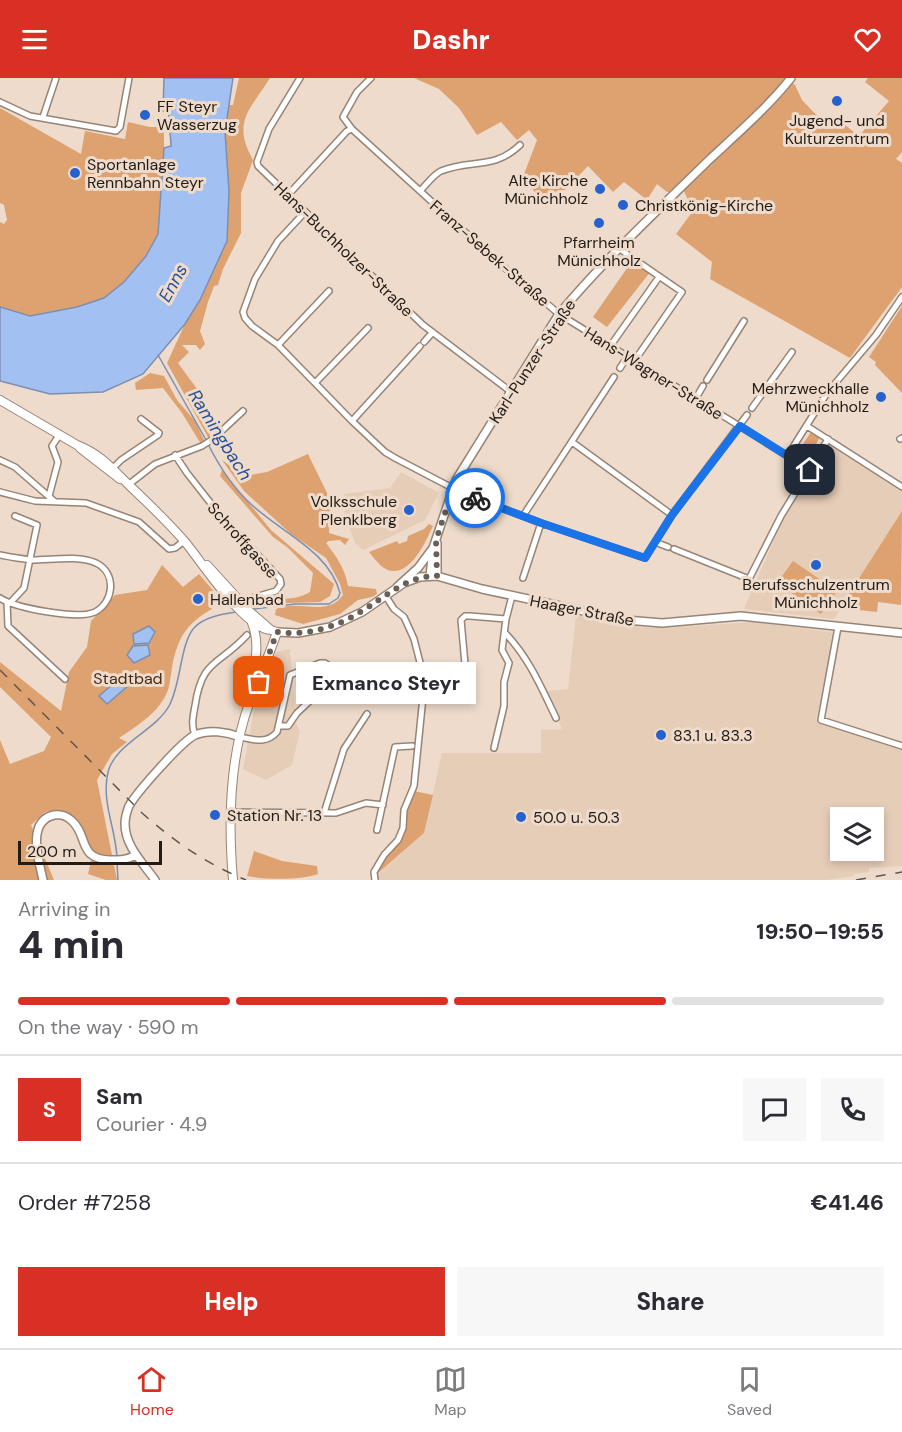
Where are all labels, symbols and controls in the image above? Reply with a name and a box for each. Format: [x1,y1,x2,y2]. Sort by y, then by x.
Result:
text: Dashr [412,22,490,57]
icon: menu [18,23,51,56]
icon: heart [851,23,884,56]
marker: Jugend- und Kulturzentrum [830,94,844,108]
place label: FF Steyr Wasserzug [157,96,237,135]
marker: FF Steyr Wasserzug [138,108,152,122]
place label: Jugend- und Kulturzentrum [785,110,889,149]
place label: Sportanlage Rennbahn Steyr [87,154,204,193]
marker: Sportanlage Rennbahn Steyr [68,166,82,180]
place label: Alte Kirche Münichholz [504,170,588,209]
street label: Hans-Buchholzer-Straße [270,177,418,321]
marker: Alte Kirche Münichholz [593,182,607,196]
place label: Christkönig-Kirche [635,195,773,216]
street label: Franz-Sebek-Straße [425,196,554,311]
marker: Christkönig-Kirche [616,198,630,212]
marker: Pfarrheim Münichholz [592,216,606,230]
place label: Pfarrheim Münichholz [557,232,641,271]
water label: Enns [153,260,193,306]
street label: Karl-Punzer-Straße [484,295,580,427]
street label: Hans-Wagner-Straße [580,322,727,425]
place label: Mehrzweckhalle Münichholz [752,378,869,417]
water label: Ramingbach [183,385,257,485]
marker: Mehrzweckhalle Münichholz [874,390,888,404]
pin [784,444,835,495]
icon: home [793,453,826,486]
courier [445,468,505,528]
icon: bike [459,482,492,515]
place label: Volksschule Plenklberg [310,491,397,530]
street label: Schroffgasse [203,498,282,583]
marker: Volksschule Plenklberg [402,503,416,517]
marker: Berufsschulzentrum Münichholz [809,558,823,572]
place label: Berufsschulzentrum Münichholz [742,574,890,613]
place label: Hallenbad [210,589,284,610]
street label: Haager Straße [528,590,636,631]
marker: Hallenbad [191,592,205,606]
pin [233,656,284,707]
callout: Exmanco Steyr [295,661,475,703]
icon: bag [242,665,275,698]
park label: Stadtbad [93,668,163,689]
text: Exmanco Steyr [312,670,460,696]
place label: 83.1 u. 83.3 [673,725,753,746]
marker: 83.1 u. 83.3 [654,728,668,742]
place label: Station Nr. 13 [227,805,322,826]
place label: 50.0 u. 50.3 [533,807,620,828]
map controls [830,807,884,861]
button: layers [830,807,884,861]
marker: Station Nr. 13 [208,808,222,822]
marker: 50.0 u. 50.3 [514,810,528,824]
scale bar [18,838,162,866]
text: 200 m [27,841,76,862]
text: Arriving in [18,896,110,922]
text: 19:50–19:55 [756,917,884,946]
text: 4 min [18,919,125,970]
text: On the way · 590 m [18,1014,199,1040]
button: chat [743,1078,806,1141]
button: phone [821,1078,884,1141]
text: Sam [96,1082,143,1111]
text: S [43,1095,56,1124]
text: Courier · 4.9 [96,1111,207,1137]
text: Order #7258 [18,1188,151,1217]
text: €41.46 [811,1188,884,1217]
button: Help [18,1267,445,1336]
button: Share [457,1267,884,1336]
tab: Home [130,1363,174,1420]
tab: Map [434,1363,467,1420]
tab: Saved [727,1363,772,1420]

